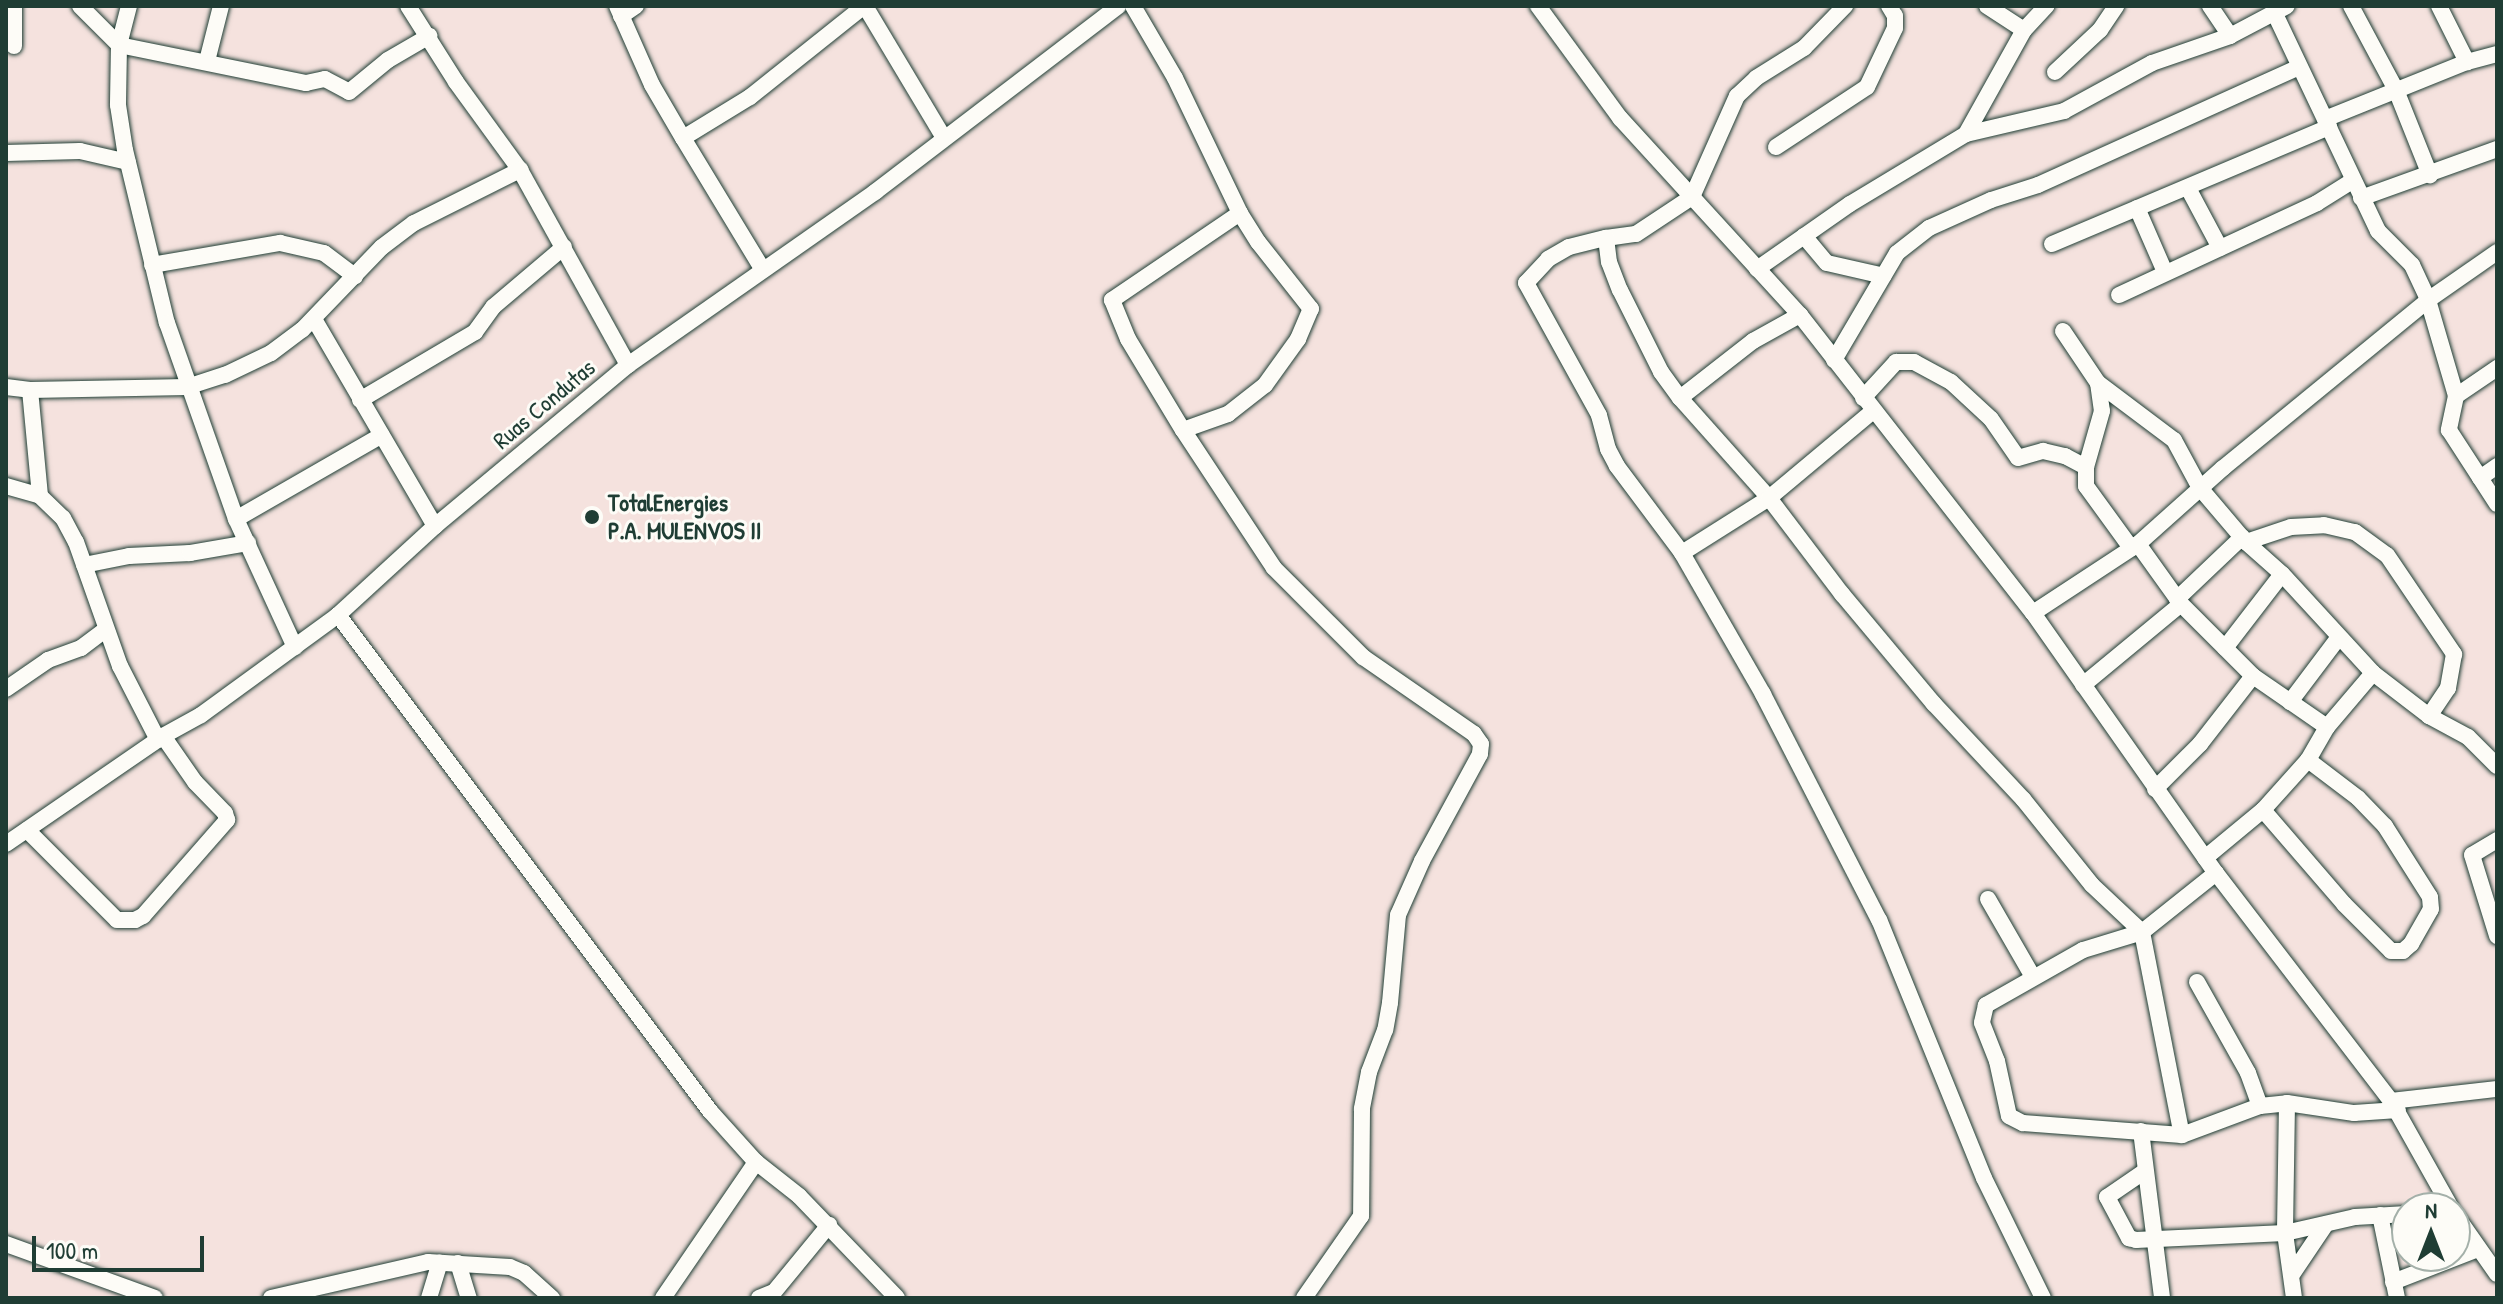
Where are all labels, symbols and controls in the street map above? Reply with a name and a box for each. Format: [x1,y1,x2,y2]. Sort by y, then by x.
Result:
street label: Ruas Condutas [487,353,601,455]
place label: TotalEnergies P.A. MULENVOS II [608,489,761,545]
marker: TotalEnergies P.A. MULENVOS II [583,508,601,526]
north arrow [2391,1192,2471,1272]
text: N [2425,1195,2437,1225]
scale bar [36,1220,208,1270]
text: 100 m [46,1234,98,1266]

